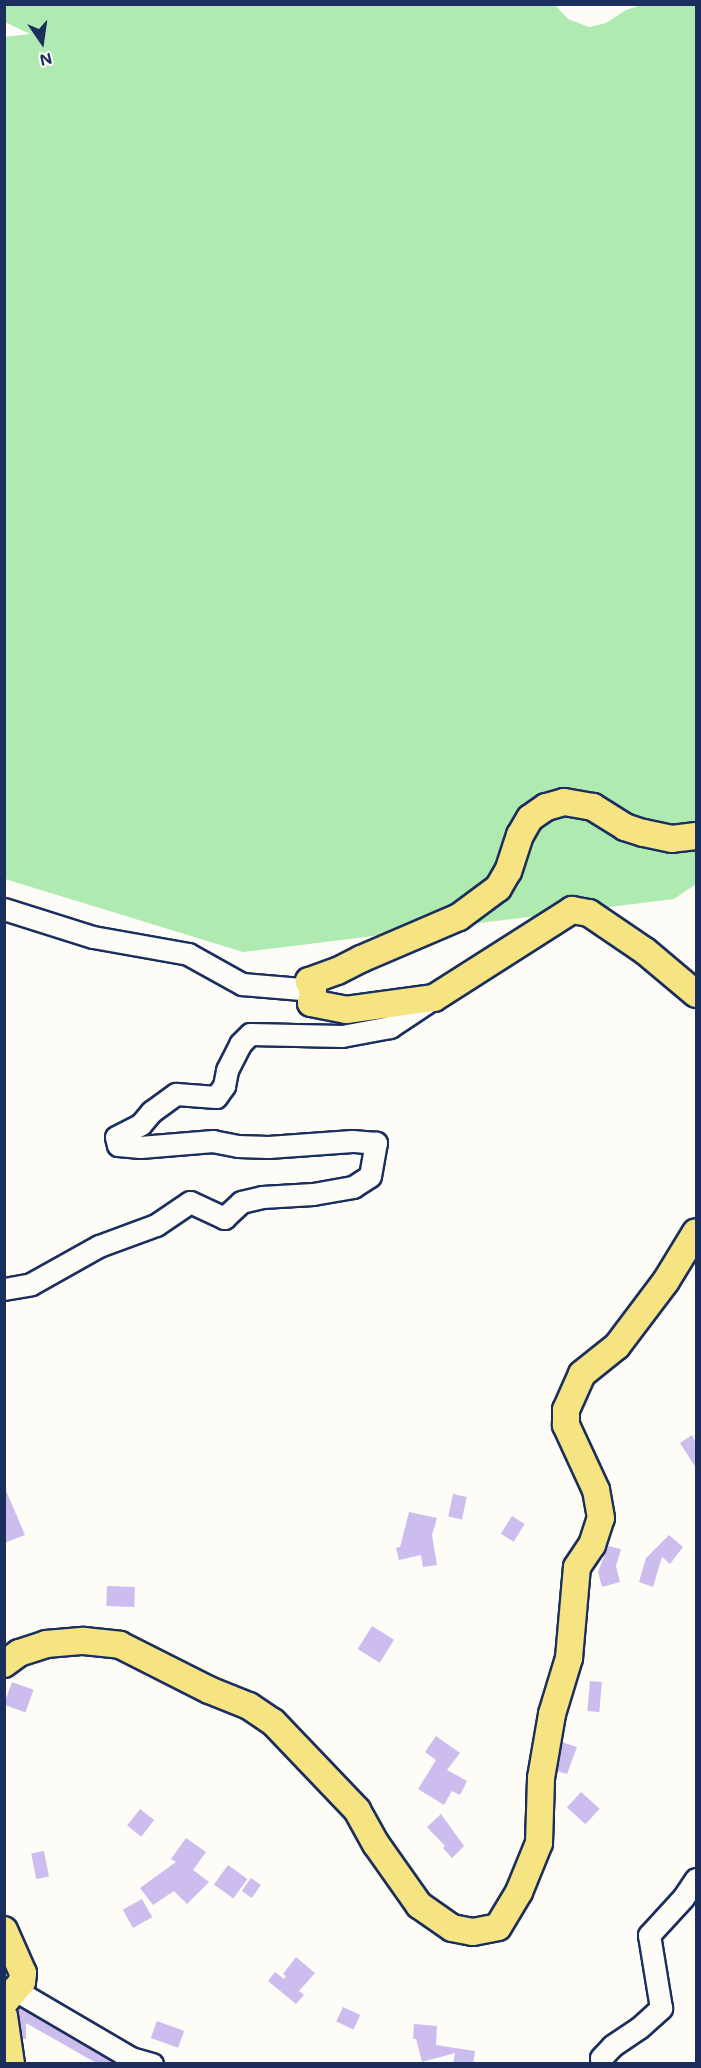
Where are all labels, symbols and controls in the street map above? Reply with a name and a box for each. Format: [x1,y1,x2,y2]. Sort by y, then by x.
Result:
north arrow [12,12,72,72]
text: N [38,48,54,72]

